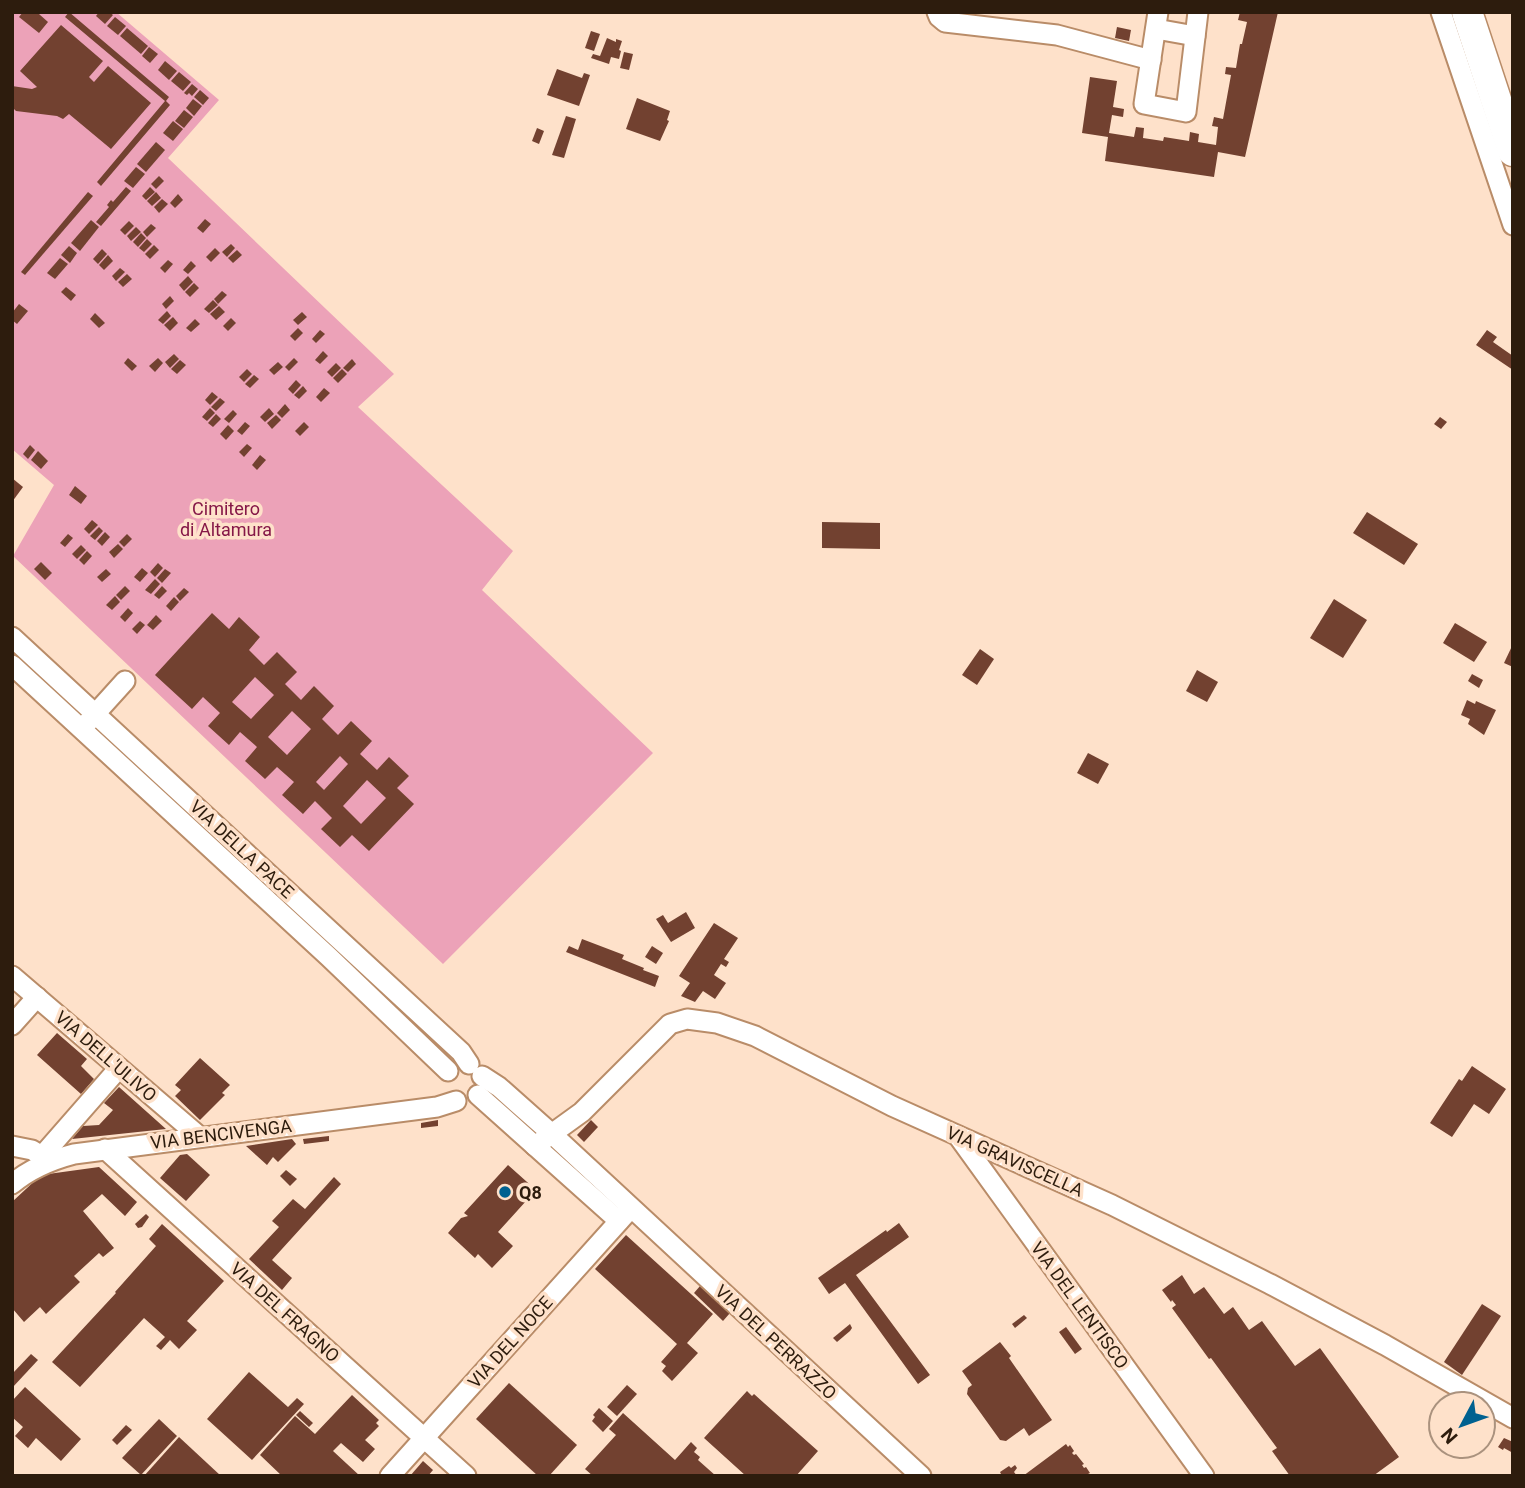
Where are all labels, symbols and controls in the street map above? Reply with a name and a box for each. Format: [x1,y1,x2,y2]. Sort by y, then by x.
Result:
park label: Cimitero di Altamura [180,498,272,540]
street label: VIA DELLA PACE [186,796,298,902]
street label: VIA DELL'ULIVO [51,1006,161,1106]
street label: VIA BENCIVENGA [149,1115,293,1153]
street label: VIA GRAVISCELLA [943,1121,1087,1201]
place label: Q8 [519,1182,542,1203]
marker: Q8 [497,1184,513,1200]
street label: VIA DEL LENTISCO [1027,1237,1133,1373]
street label: VIA DEL FRAGNO [226,1258,344,1366]
street label: VIA DEL PERRAZZO [711,1280,841,1404]
street label: VIA DEL NOCE [463,1292,557,1392]
north arrow [1427,1390,1497,1460]
text: N [1436,1423,1463,1448]

